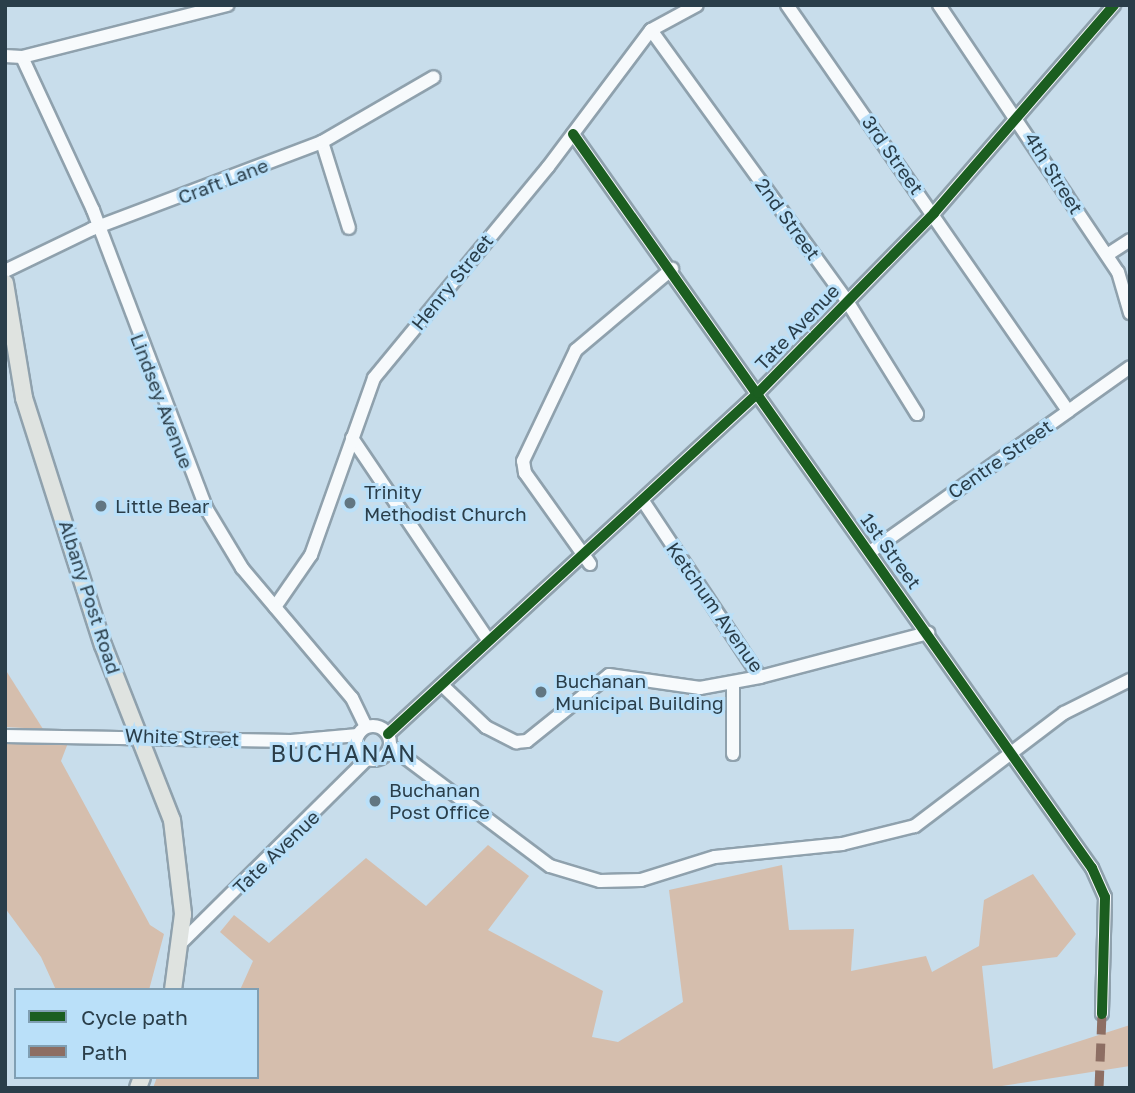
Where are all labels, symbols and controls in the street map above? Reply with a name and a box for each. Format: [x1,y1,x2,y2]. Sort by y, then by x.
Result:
street label: 3rd Street [858,111,928,199]
street label: 4th Street [1020,128,1088,218]
street label: Craft Lane [175,153,271,209]
street label: 2nd Street [751,174,825,264]
street label: Henry Street [406,229,498,335]
street label: Tate Avenue [750,279,844,375]
street label: Lindsey Avenue [126,330,198,472]
street label: Centre Street [943,415,1057,503]
place label: Trinity Methodist Church [364,481,527,525]
place label: Little Bear [115,495,209,517]
marker: Trinity Methodist Church [342,495,358,511]
marker: Little Bear [93,498,109,514]
street label: 1st Street [856,509,926,593]
street label: Albany Post Road [54,517,126,677]
street label: Ketchum Avenue [662,538,768,676]
place label: Buchanan Municipal Building [555,670,724,714]
marker: Buchanan Municipal Building [533,684,549,700]
street label: White Street [124,724,240,750]
district label: BUCHANAN [271,739,417,767]
place label: Buchanan Post Office [389,779,490,823]
marker: Buchanan Post Office [367,793,383,809]
street label: Tate Avenue [228,805,324,899]
legend [14,988,259,1079]
text: Cycle path [81,1004,188,1030]
text: Path [81,1039,128,1065]

